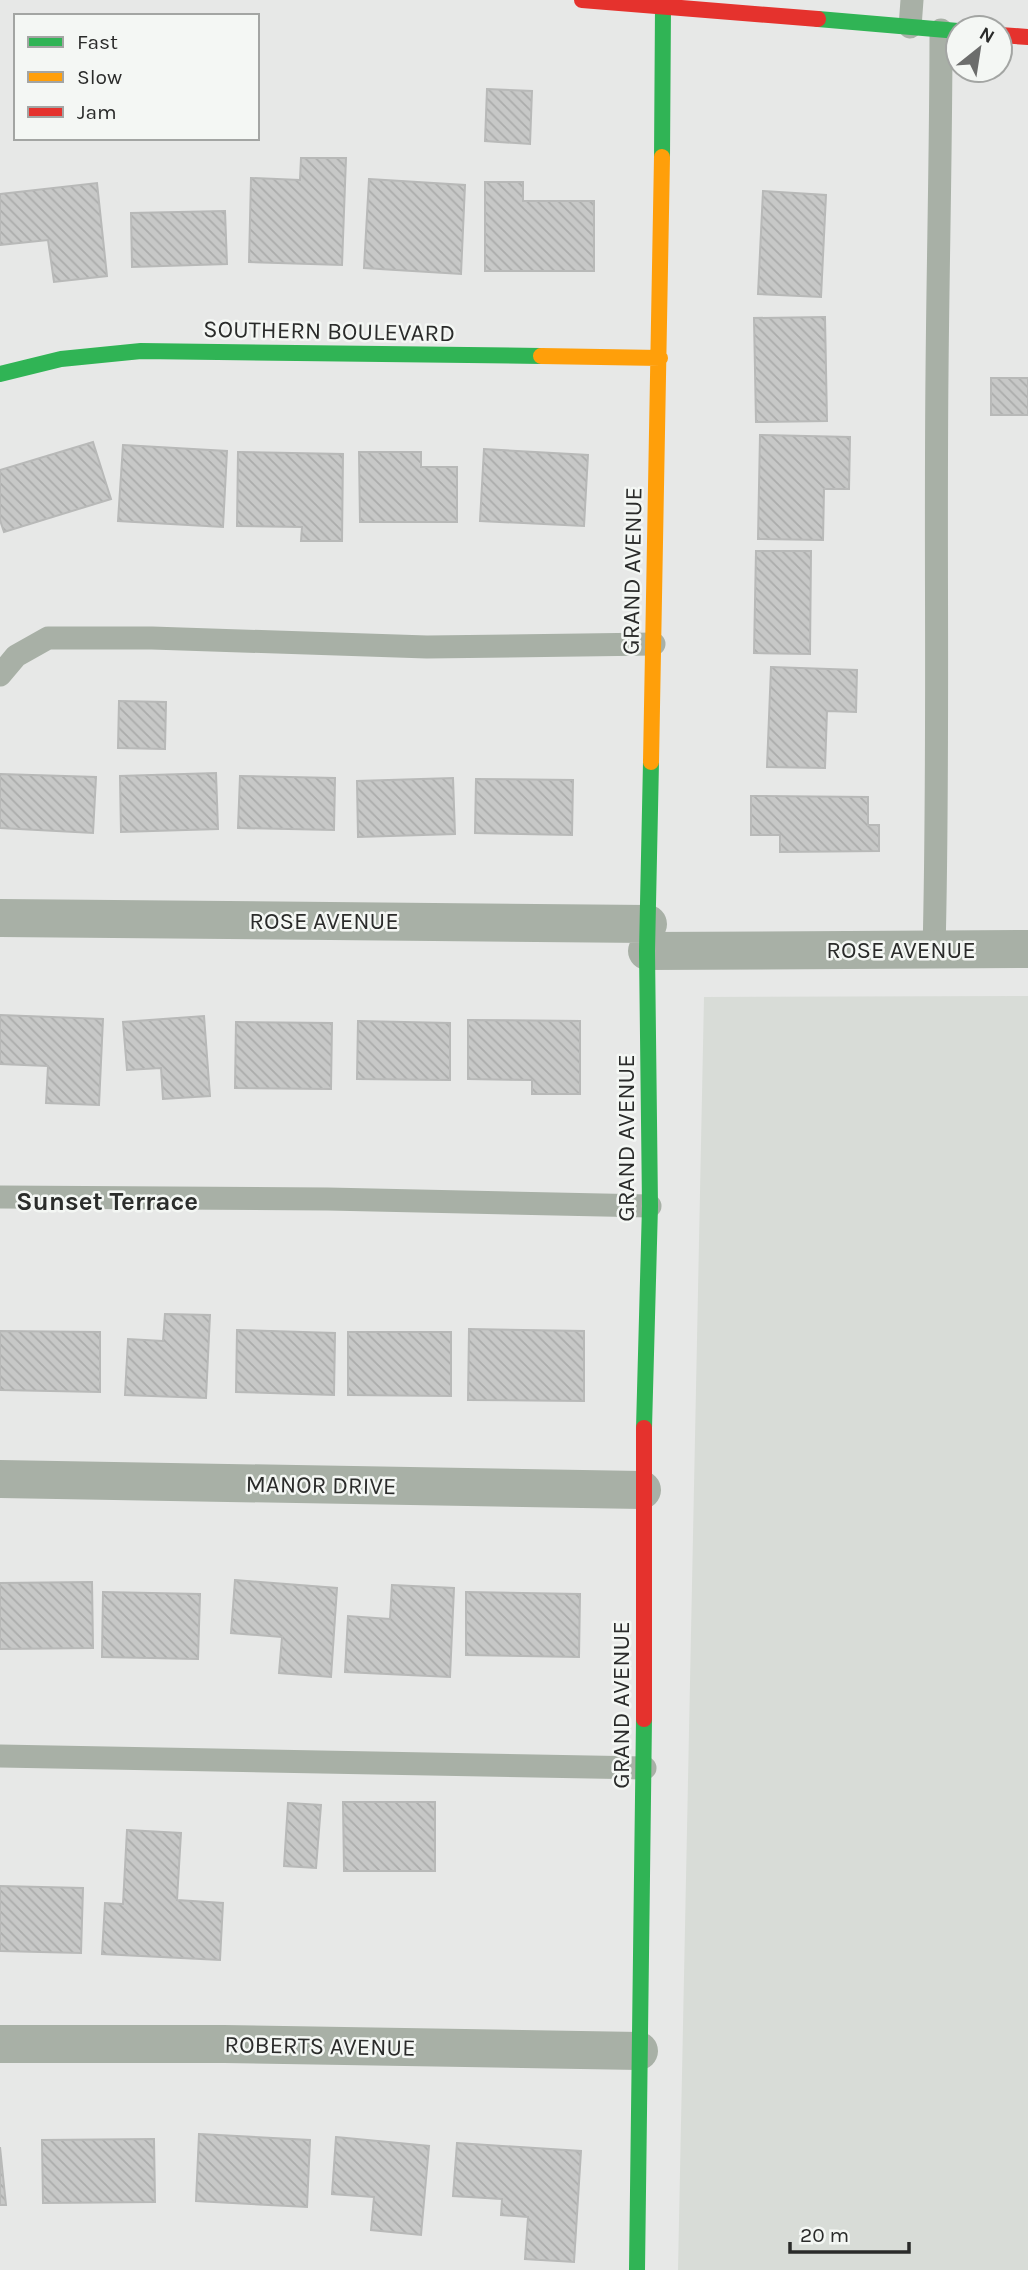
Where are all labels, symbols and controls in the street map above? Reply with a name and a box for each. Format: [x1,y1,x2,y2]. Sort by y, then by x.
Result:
legend [14,14,259,140]
north arrow [944,14,1014,84]
text: N [976,22,998,48]
text: Fast [77,30,118,54]
text: Slow [77,65,122,89]
text: Jam [77,100,117,124]
street label: SOUTHERN BOULEVARD [203,315,455,347]
street label: GRAND AVENUE [617,487,647,655]
street label: ROSE AVENUE [249,907,399,935]
street label: ROSE AVENUE [826,936,976,964]
street label: GRAND AVENUE [612,1054,640,1222]
district label: Sunset Terrace [16,1186,198,1217]
street label: MANOR DRIVE [245,1470,397,1500]
street label: GRAND AVENUE [607,1621,635,1789]
street label: ROBERTS AVENUE [224,2030,416,2062]
scale bar [790,2210,909,2254]
text: 20 m [800,2223,849,2247]

